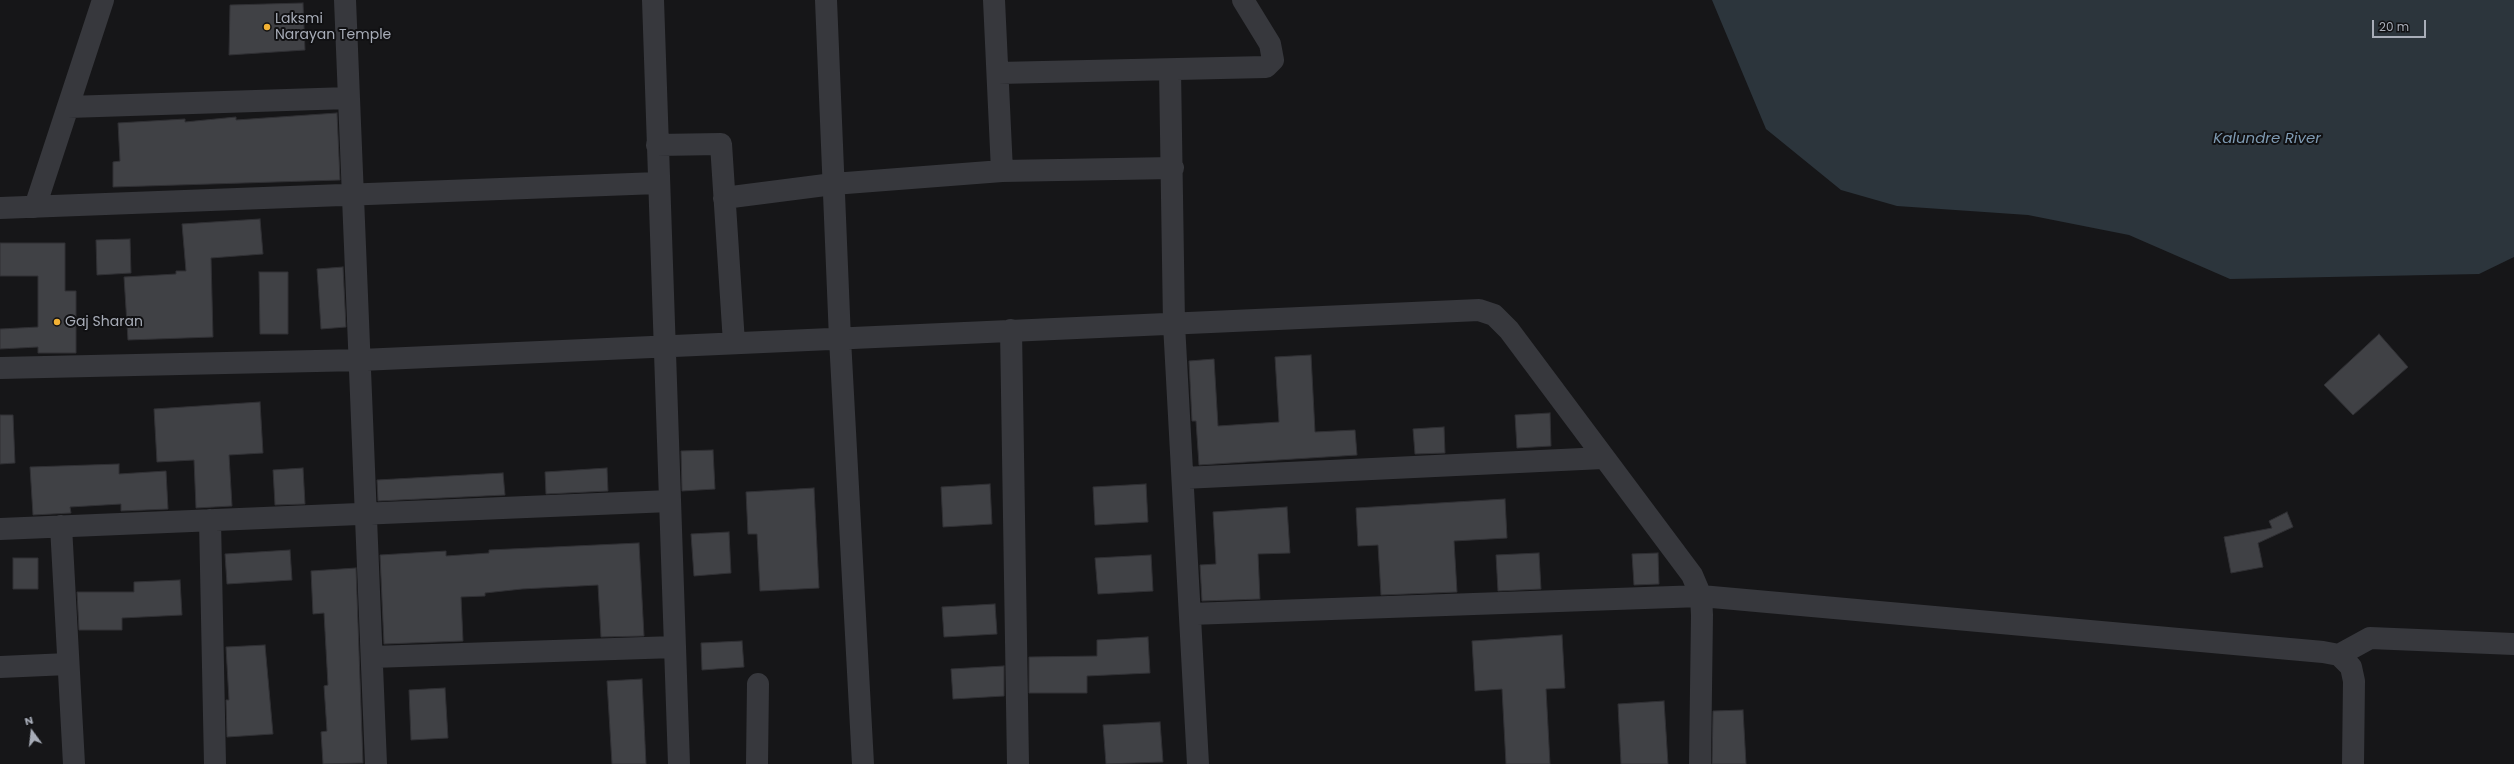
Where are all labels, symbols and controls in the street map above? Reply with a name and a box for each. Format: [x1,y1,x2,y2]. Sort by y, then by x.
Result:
place label: Laksmi Narayan Temple [275,11,391,44]
scale bar [2374,12,2428,38]
text: 20 m [2379,18,2409,35]
marker: Laksmi Narayan Temple [262,22,272,32]
water label: Kalundre River [2213,130,2321,148]
place label: Gaj Sharan [65,314,143,330]
marker: Gaj Sharan [52,317,62,327]
north arrow [12,712,52,752]
text: N [23,712,35,729]

